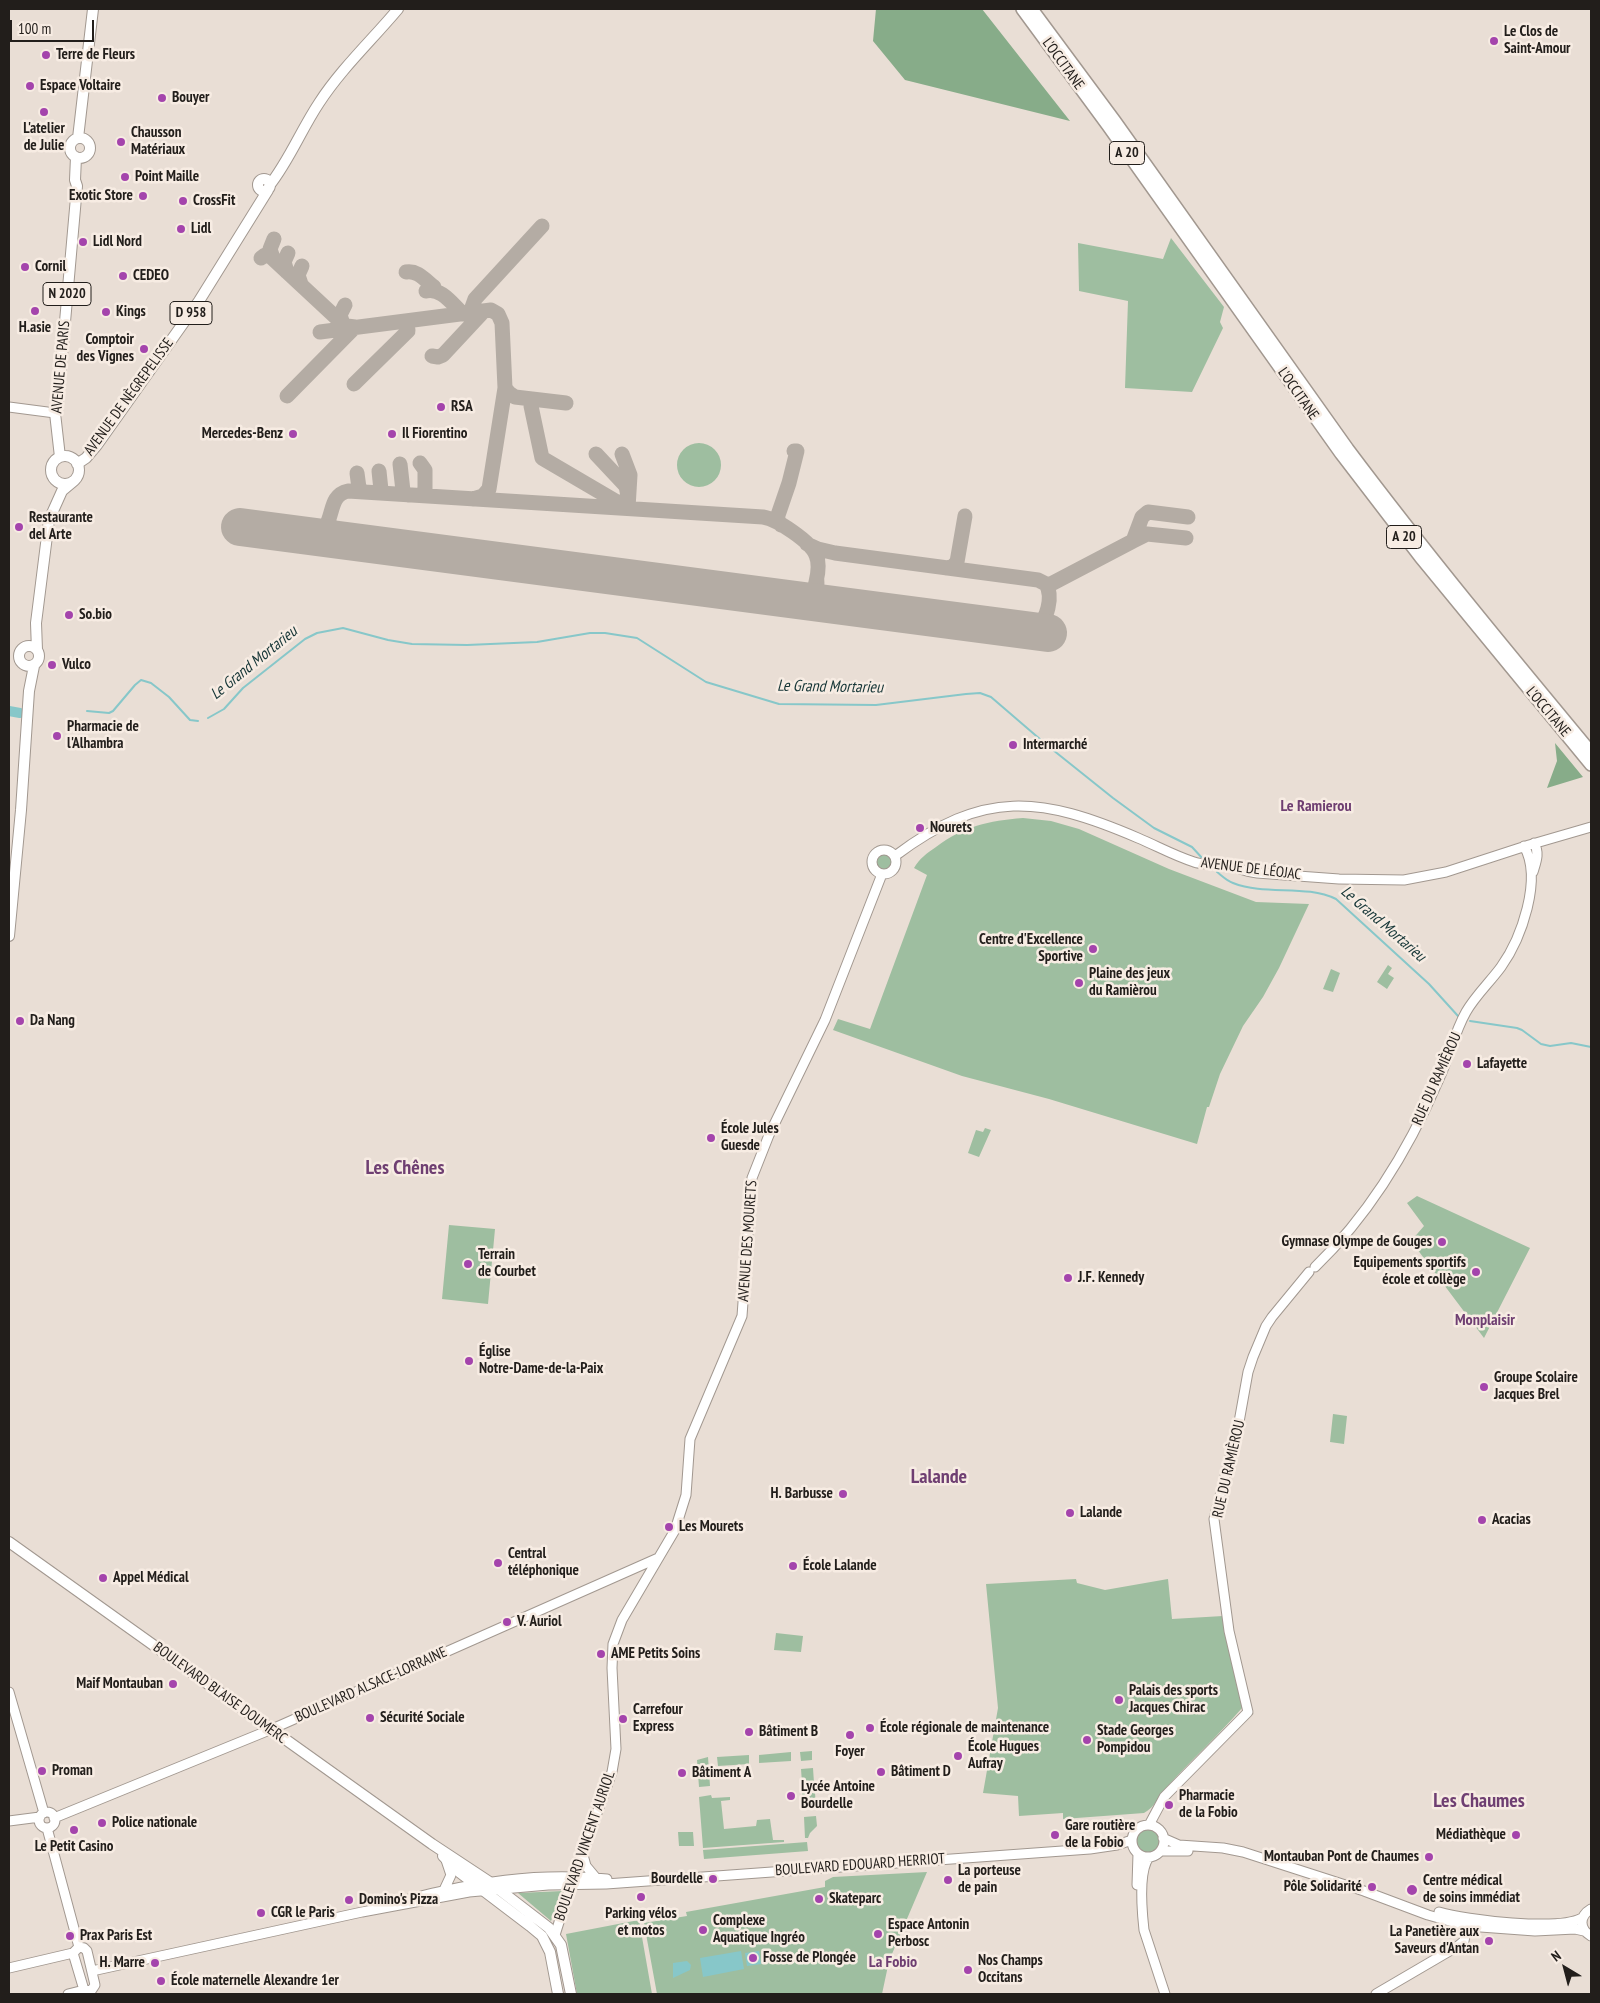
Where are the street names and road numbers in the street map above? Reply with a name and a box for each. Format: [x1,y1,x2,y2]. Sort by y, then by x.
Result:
street label: L'OCCITANE [1038,35,1088,93]
road number: A 20 [1110,142,1144,164]
road number: N 2020 [43,282,91,306]
road number: D 958 [170,302,212,324]
street label: AVENUE DE PARIS [48,320,74,414]
street label: AVENUE DE NÈGREPELISSE [80,335,178,459]
street label: L'OCCITANE [1274,364,1322,424]
road number: A 20 [1386,526,1422,548]
street label: L'OCCITANE [1522,683,1574,741]
street label: AVENUE DE LÉOJAC [1200,854,1302,884]
street label: RUE DU RAMIÈROU [1408,1030,1466,1128]
street label: AVENUE DES MOURETS [735,1180,761,1302]
street label: RUE DU RAMIÈROU [1209,1418,1249,1520]
street label: BOULEVARD BLAISE DOUMERC [150,1638,290,1748]
street label: BOULEVARD ALSACE-LORRAINE [292,1643,450,1727]
street label: BOULEVARD VINCENT AURIOL [551,1769,619,1923]
street label: BOULEVARD EDOUARD HERRIOT [775,1850,945,1880]

